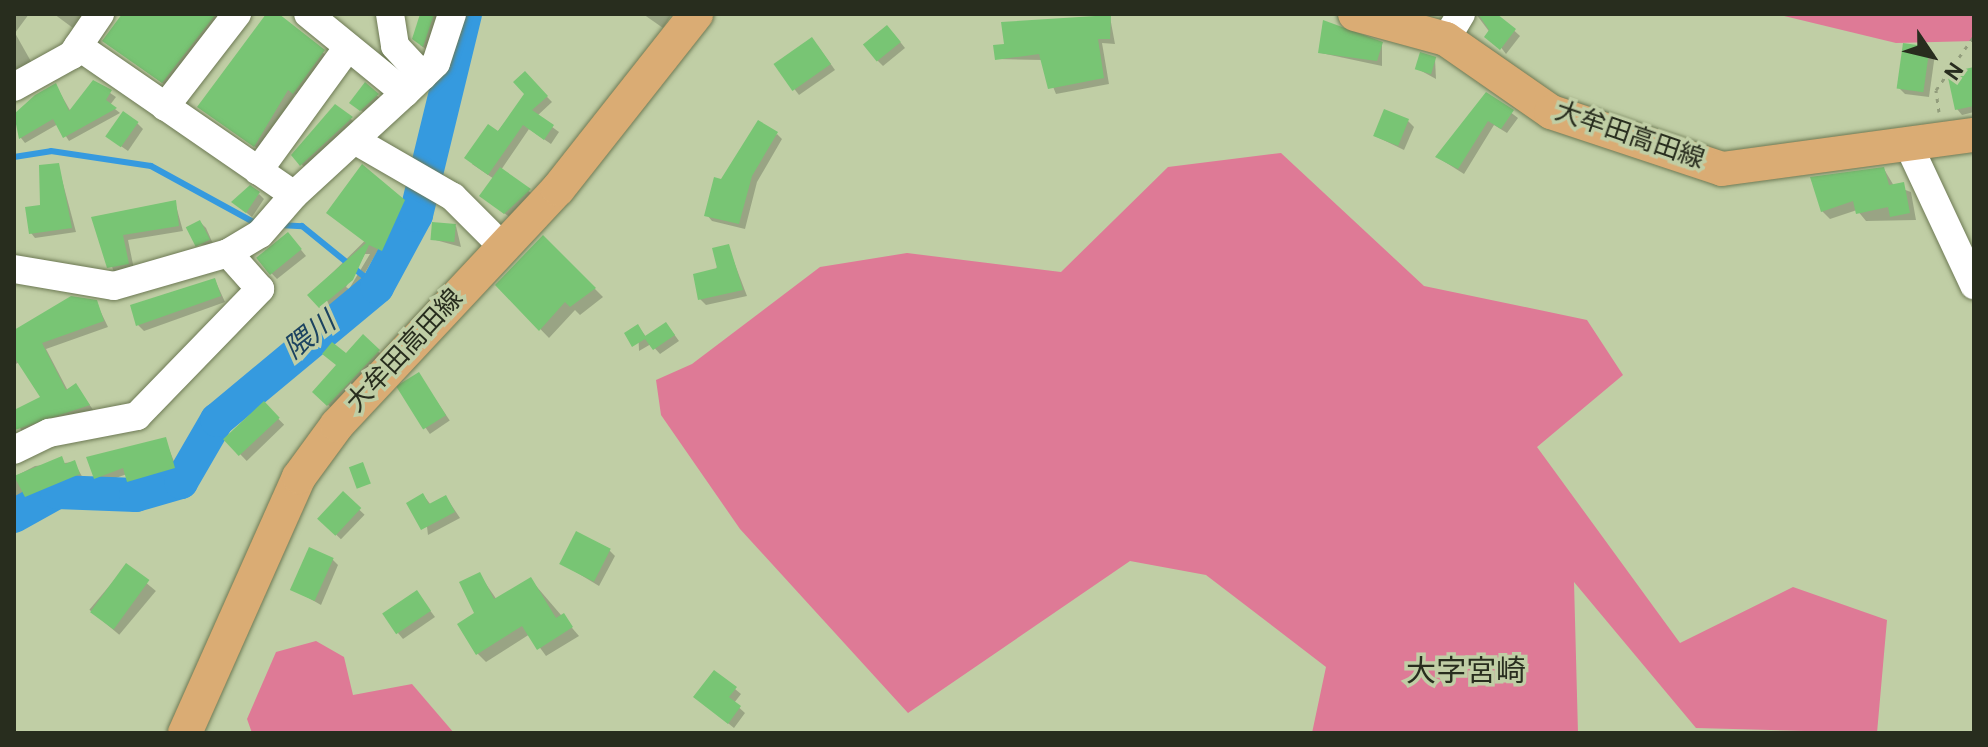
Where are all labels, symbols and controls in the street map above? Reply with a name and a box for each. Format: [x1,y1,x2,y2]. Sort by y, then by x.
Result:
north arrow [1892,16,1972,96]
text: N [1936,56,1968,84]
street label: 大牟田高田線 [1550,97,1708,177]
street label: 大牟田高田線 [341,284,471,420]
water label: 隈川 [279,307,343,367]
district label: 大字宮崎 [1406,656,1526,692]

